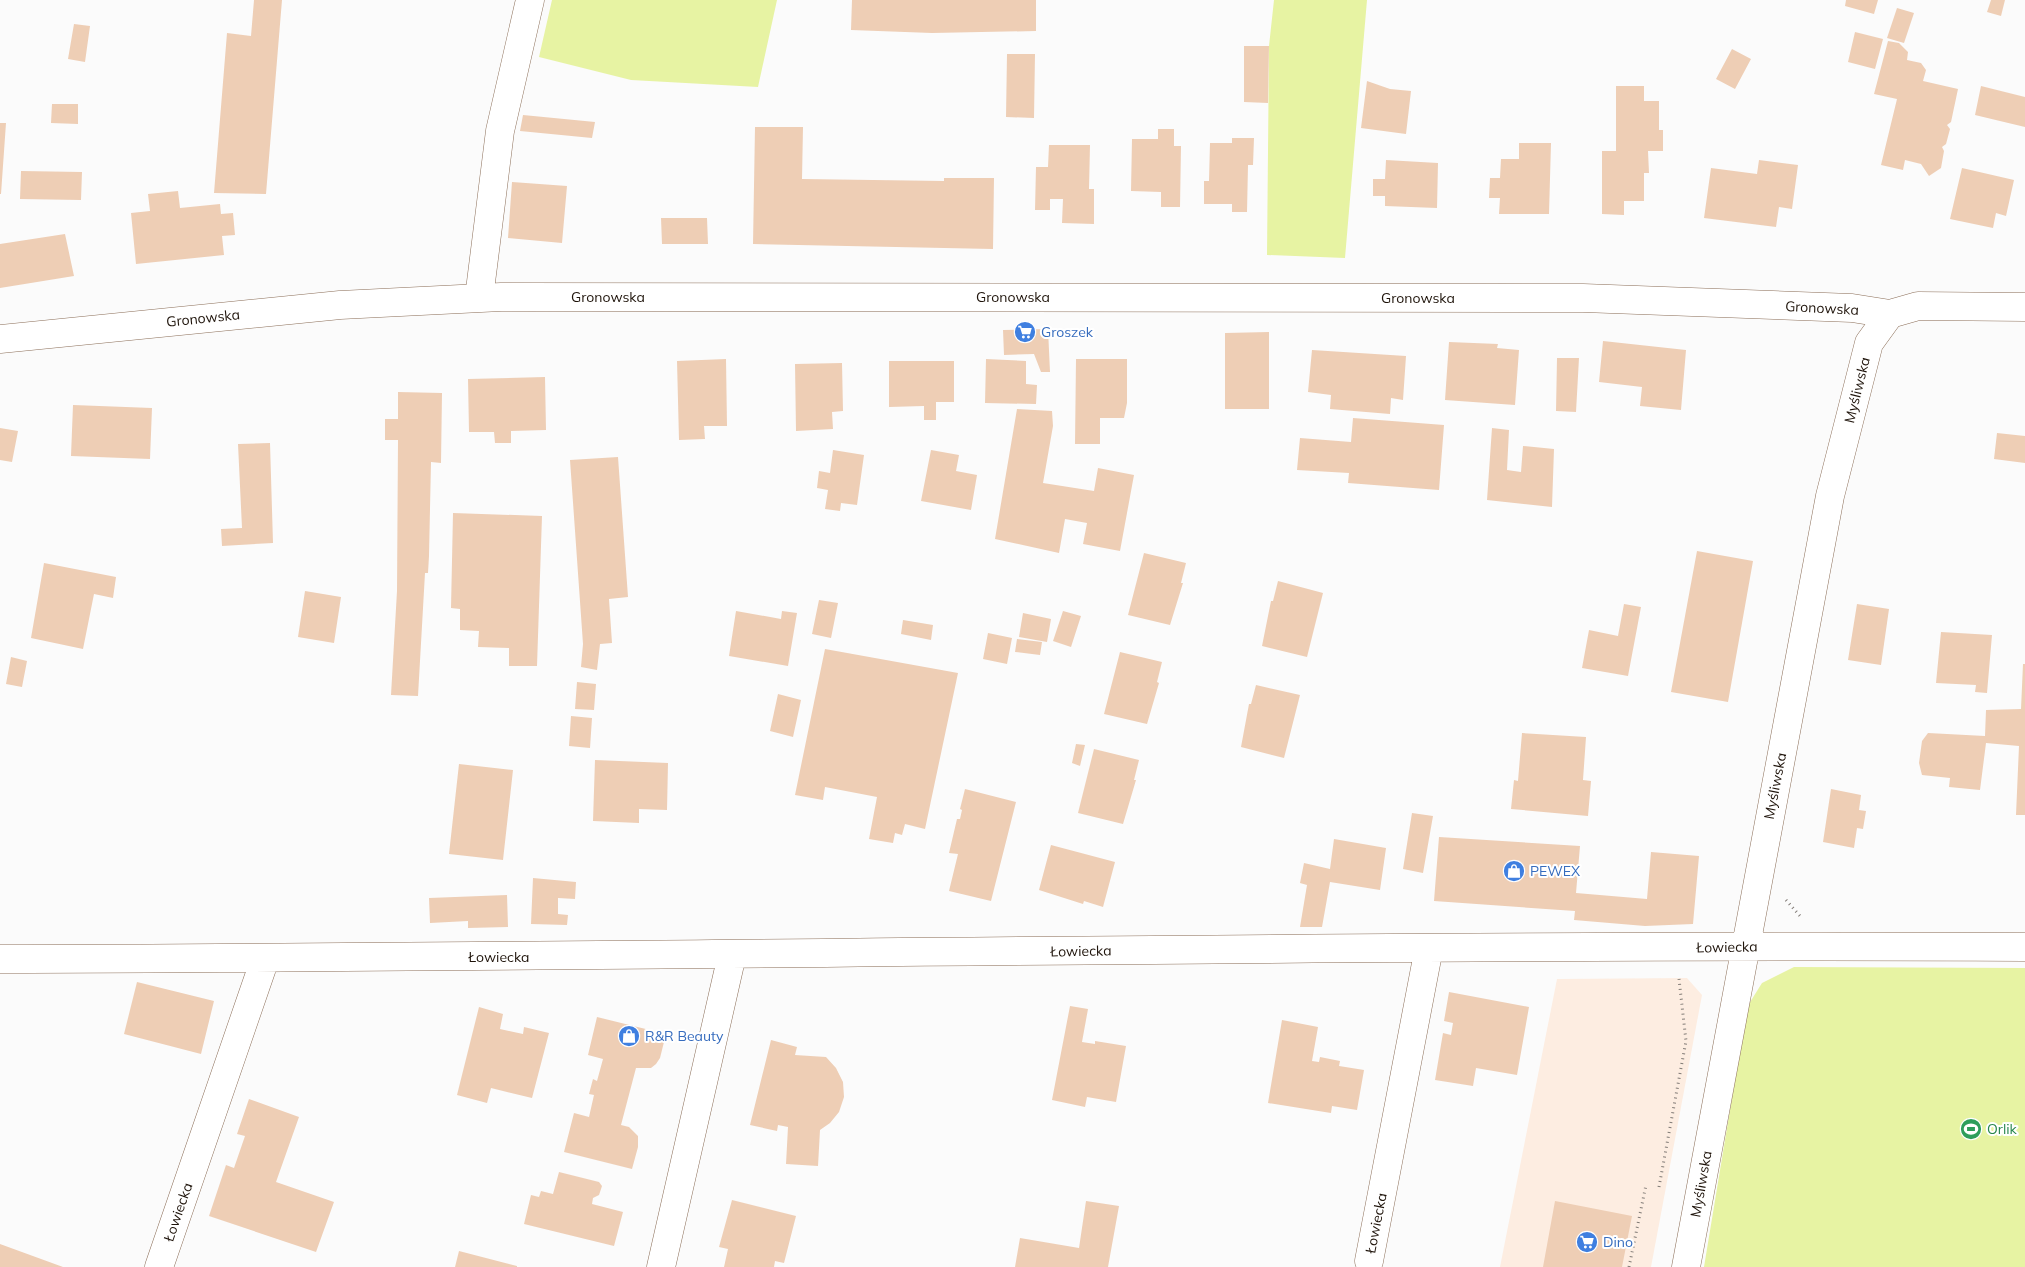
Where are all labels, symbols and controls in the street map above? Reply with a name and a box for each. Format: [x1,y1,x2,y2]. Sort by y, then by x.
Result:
street label: Gronowska [571,288,645,306]
street label: Gronowska [976,288,1050,306]
street label: Gronowska [1381,289,1455,307]
street label: Gronowska [1785,297,1859,319]
street label: Gronowska [165,305,241,331]
supermarket icon: Groszek [1013,320,1037,344]
place label: Groszek [1041,323,1094,341]
street label: Myśliwska [1840,355,1874,425]
street label: Myśliwska [1760,751,1790,821]
shop icon: PEWEX [1502,859,1526,883]
place label: PEWEX [1530,862,1580,880]
street label: Łowiecka [1695,937,1758,957]
street label: Łowiecka [1049,941,1112,961]
street label: Łowiecka [467,948,530,966]
shop icon: R&R Beauty [617,1024,641,1048]
place label: R&R Beauty [645,1027,724,1045]
sports icon: Orlik [1959,1117,1983,1141]
place label: Orlik [1987,1120,2018,1138]
street label: Myśliwska [1686,1149,1716,1219]
street label: Łowiecka [159,1180,196,1245]
street label: Łowiecka [1361,1191,1391,1256]
supermarket icon: Dino [1575,1230,1599,1254]
place label: Dino [1603,1233,1633,1251]

